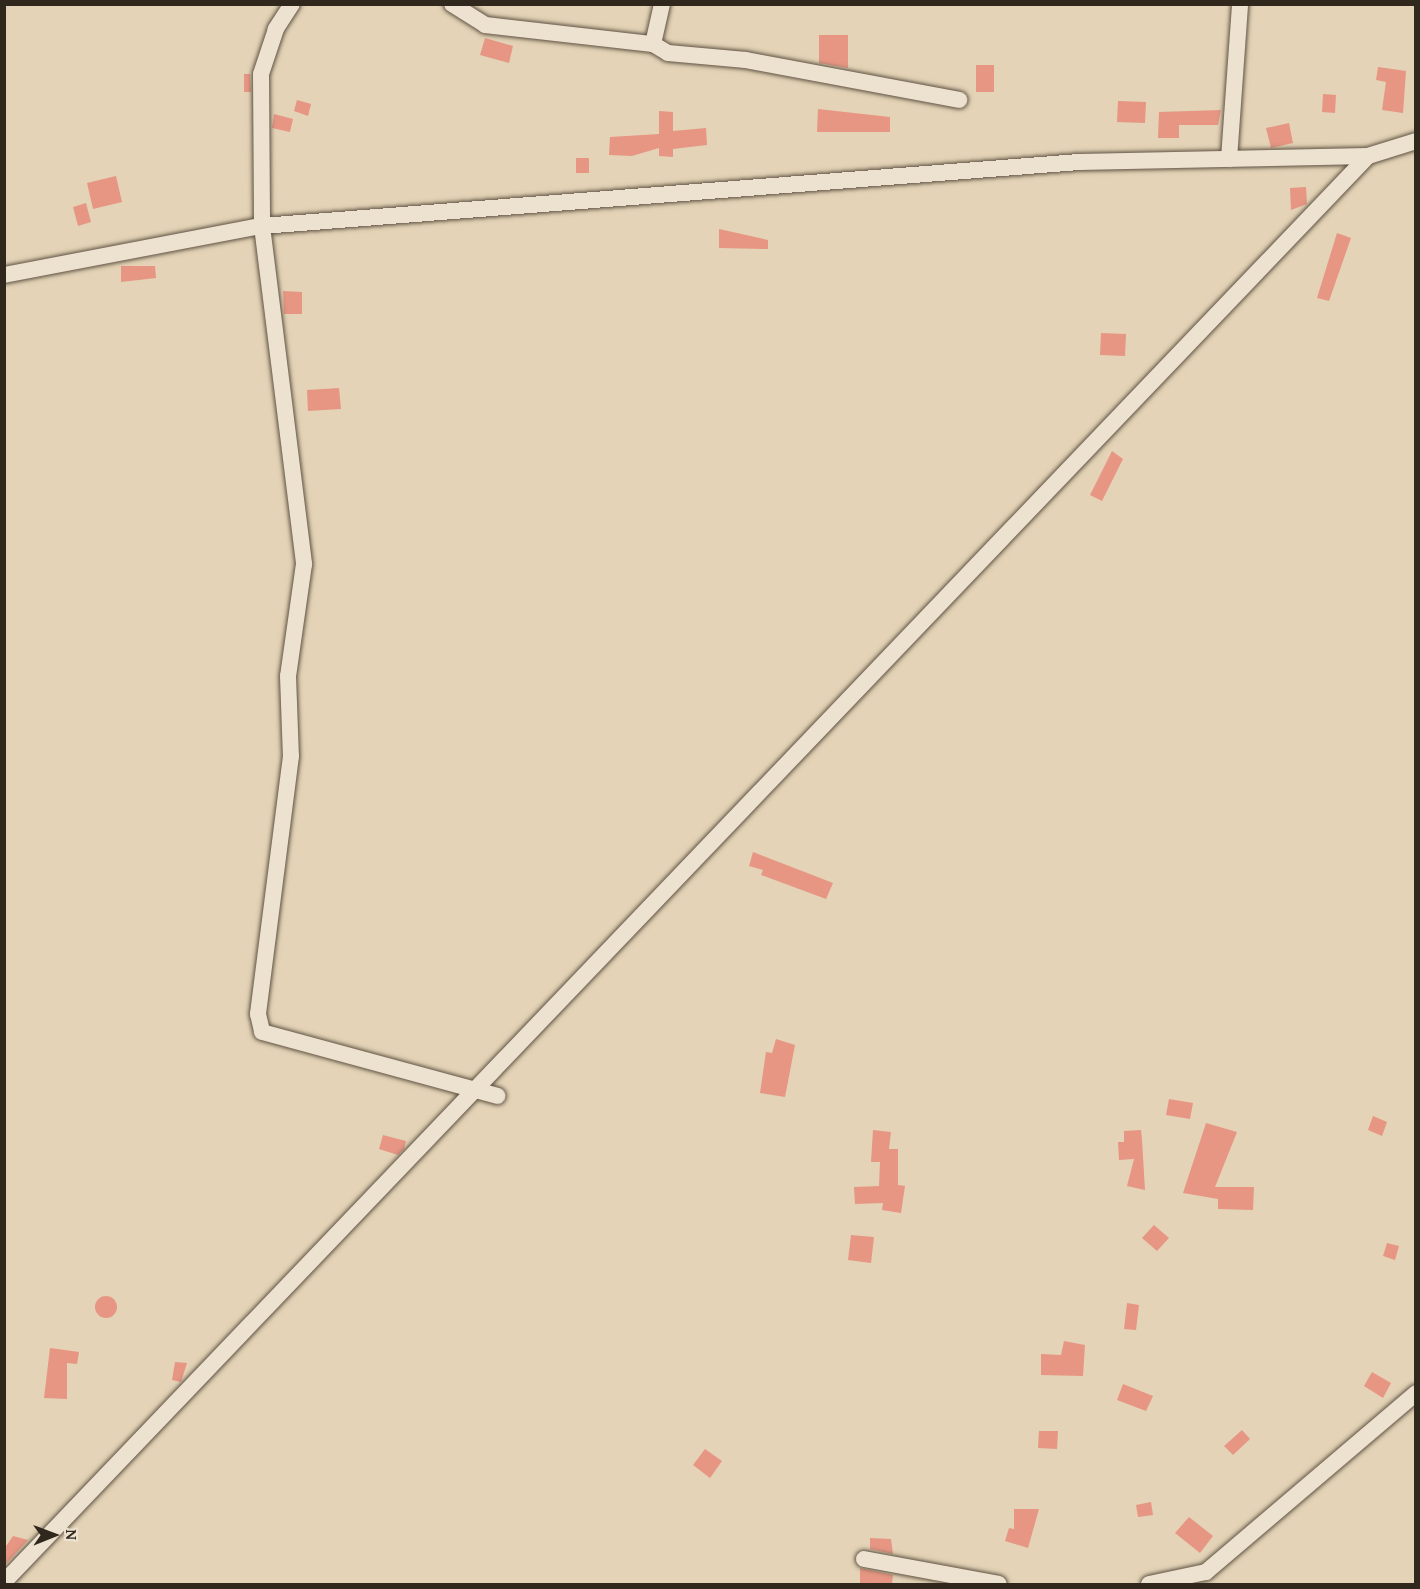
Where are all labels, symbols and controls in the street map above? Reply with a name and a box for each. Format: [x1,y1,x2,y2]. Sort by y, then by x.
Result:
north arrow [24,1505,84,1565]
text: N [60,1529,84,1540]

